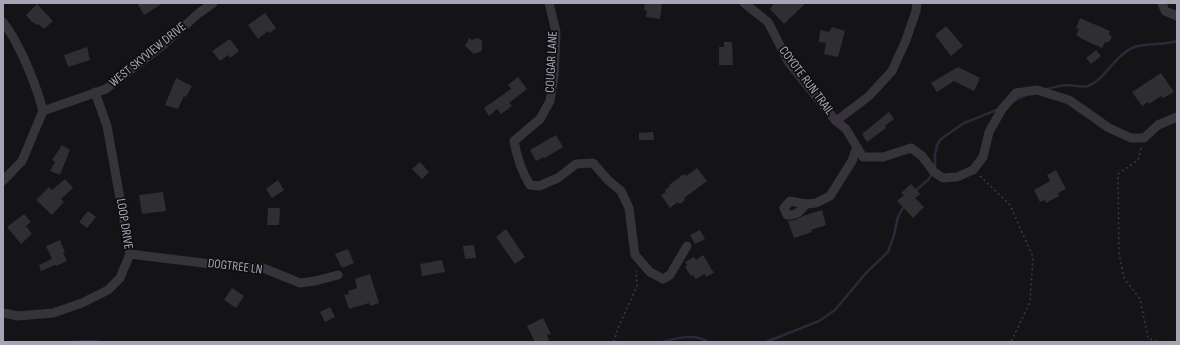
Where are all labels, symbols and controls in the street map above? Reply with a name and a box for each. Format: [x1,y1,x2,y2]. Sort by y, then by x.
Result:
street label: WEST SKYVIEW DRIVE [106,19,190,91]
street label: COUGAR LANE [543,31,561,93]
street label: COYOTE RUN TRAIL [775,44,837,118]
street label: LOOP DRIVE [112,197,136,251]
street label: DOGTREE LN [207,256,263,278]

